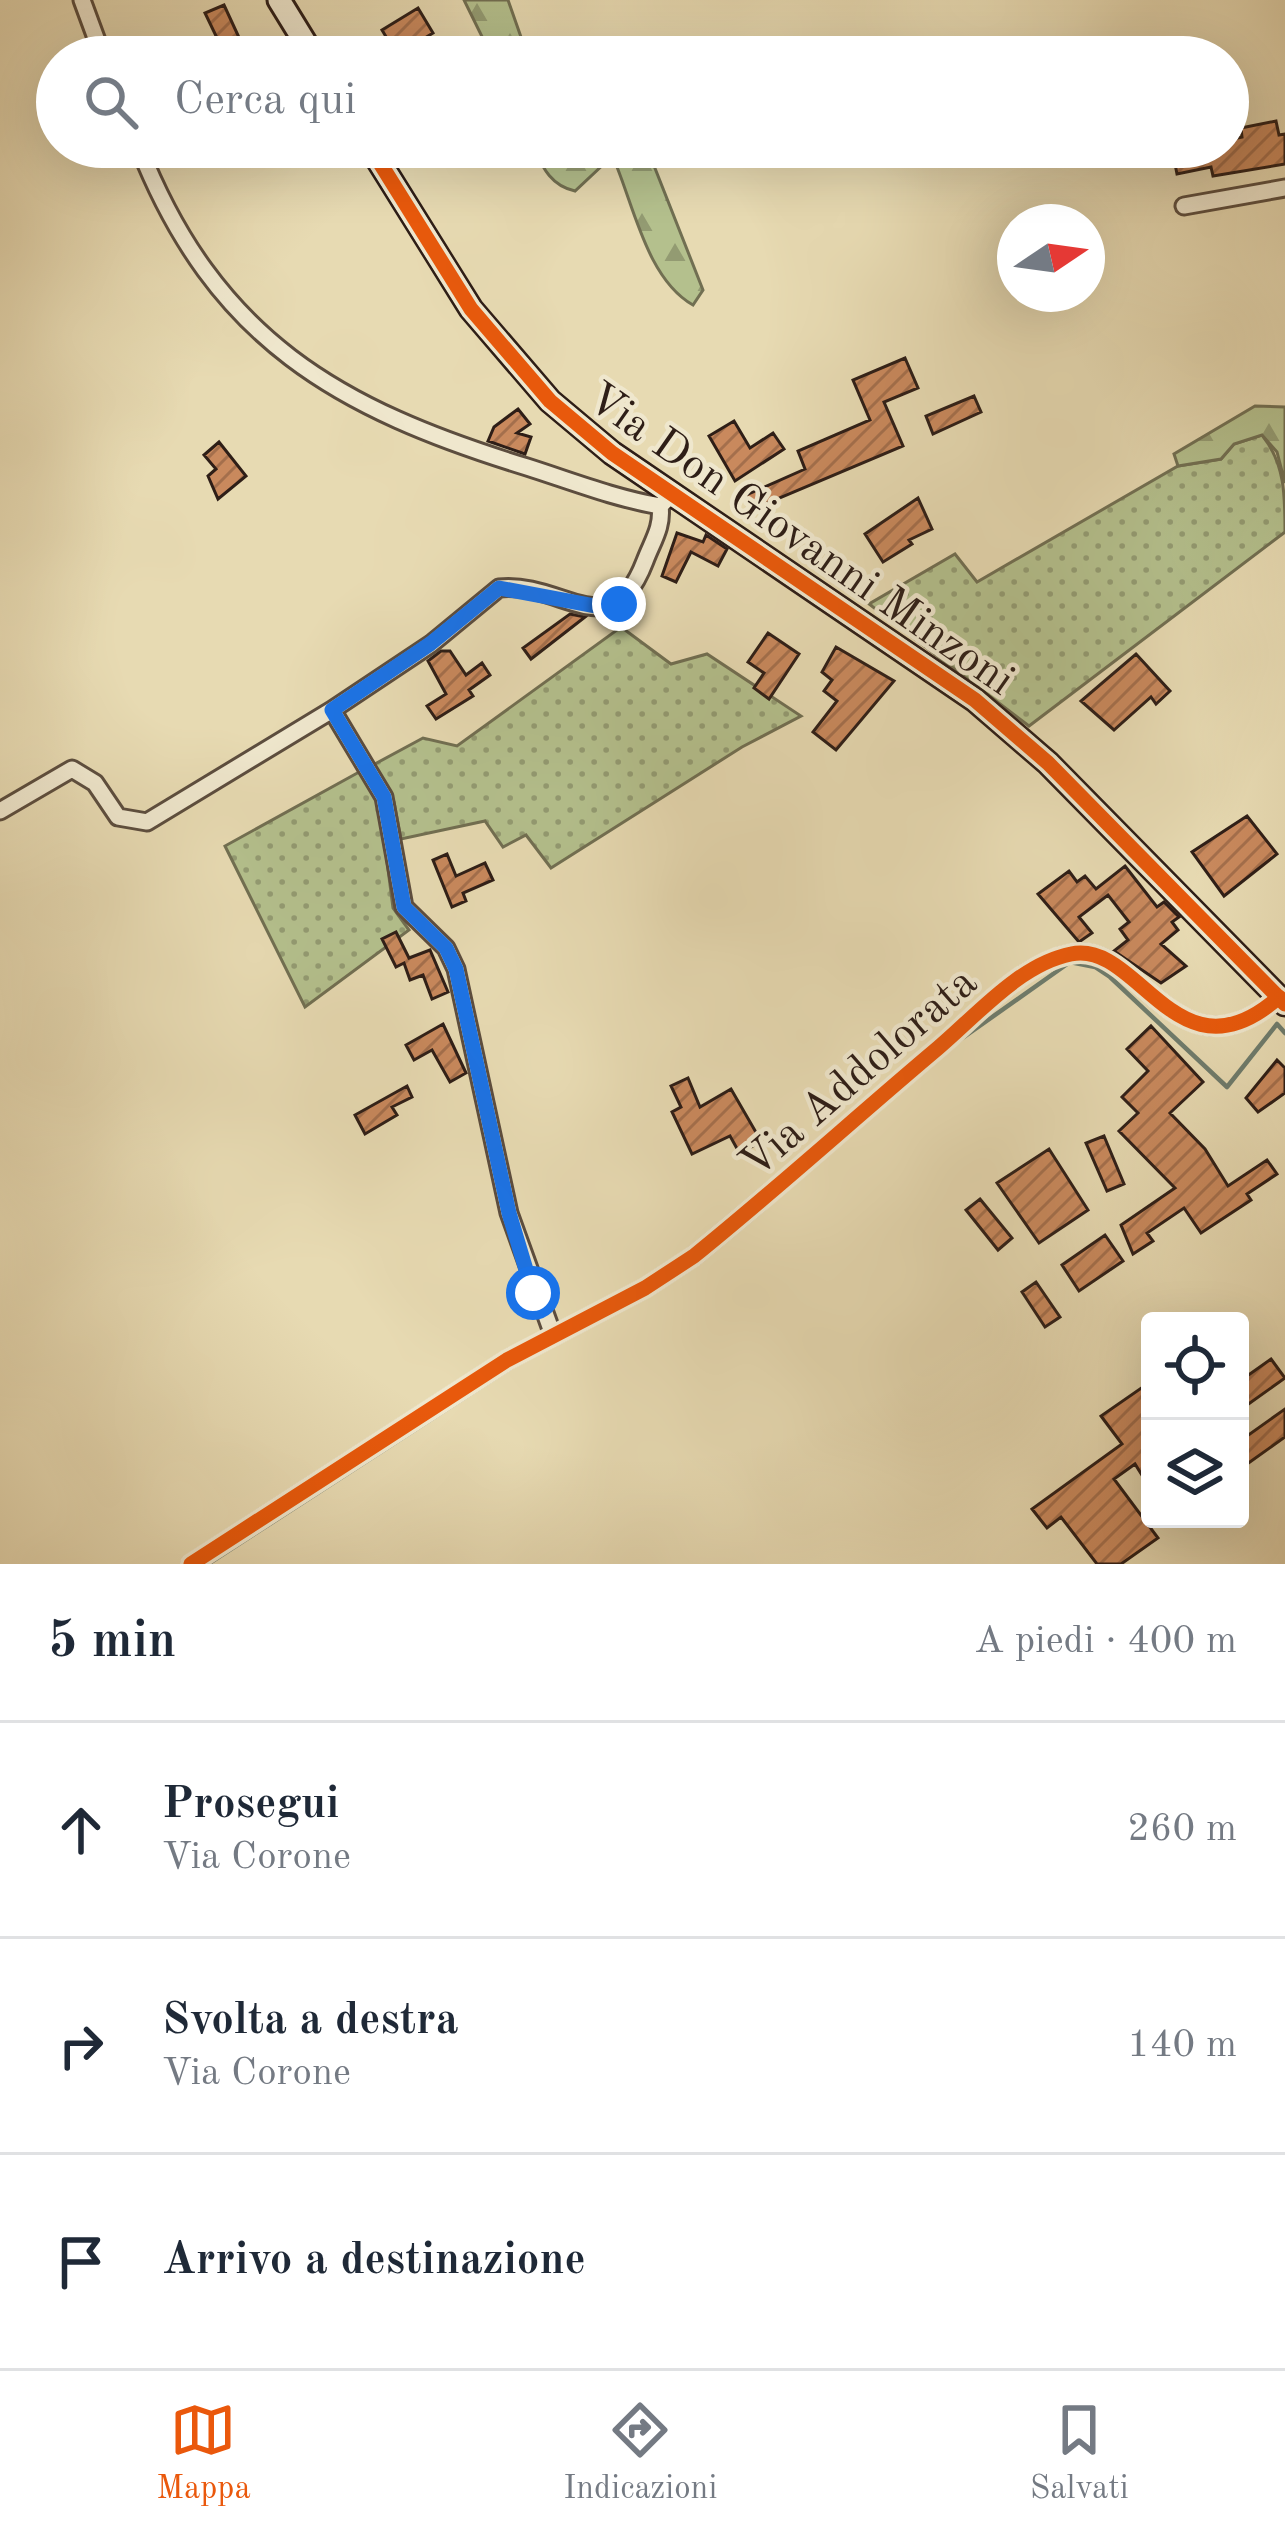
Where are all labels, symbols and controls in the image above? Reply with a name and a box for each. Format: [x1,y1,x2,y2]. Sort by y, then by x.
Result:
search box [36,36,1249,168]
icon: search [78,69,144,135]
text: Cerca qui [174,79,357,124]
north arrow [997,204,1105,312]
street label: Via Don Giovanni Minzoni [578,376,1021,705]
route end [592,577,646,631]
street label: Via Addolorata [733,960,987,1189]
route start [506,1266,560,1320]
map controls [1141,1312,1249,1528]
button: locate [1141,1312,1249,1420]
button: layers [1141,1420,1249,1528]
text: 5 min [48,1617,176,1668]
text: A piedi · 400 m [974,1622,1237,1661]
text: Prosegui [162,1783,339,1828]
icon: ahead [48,1797,114,1863]
text: 260 m [1127,1810,1237,1849]
text: Via Corone [162,1838,351,1877]
text: Svolta a destra [162,1999,459,2044]
icon: right [48,2013,114,2079]
text: 140 m [1127,2026,1237,2065]
text: Via Corone [162,2054,351,2093]
icon: arrive [48,2229,114,2295]
text: Arrivo a destinazione [162,2239,586,2284]
tab: Mappa [156,2397,251,2510]
tab: Indicazioni [563,2397,717,2510]
tab: Salvati [1030,2397,1129,2510]

